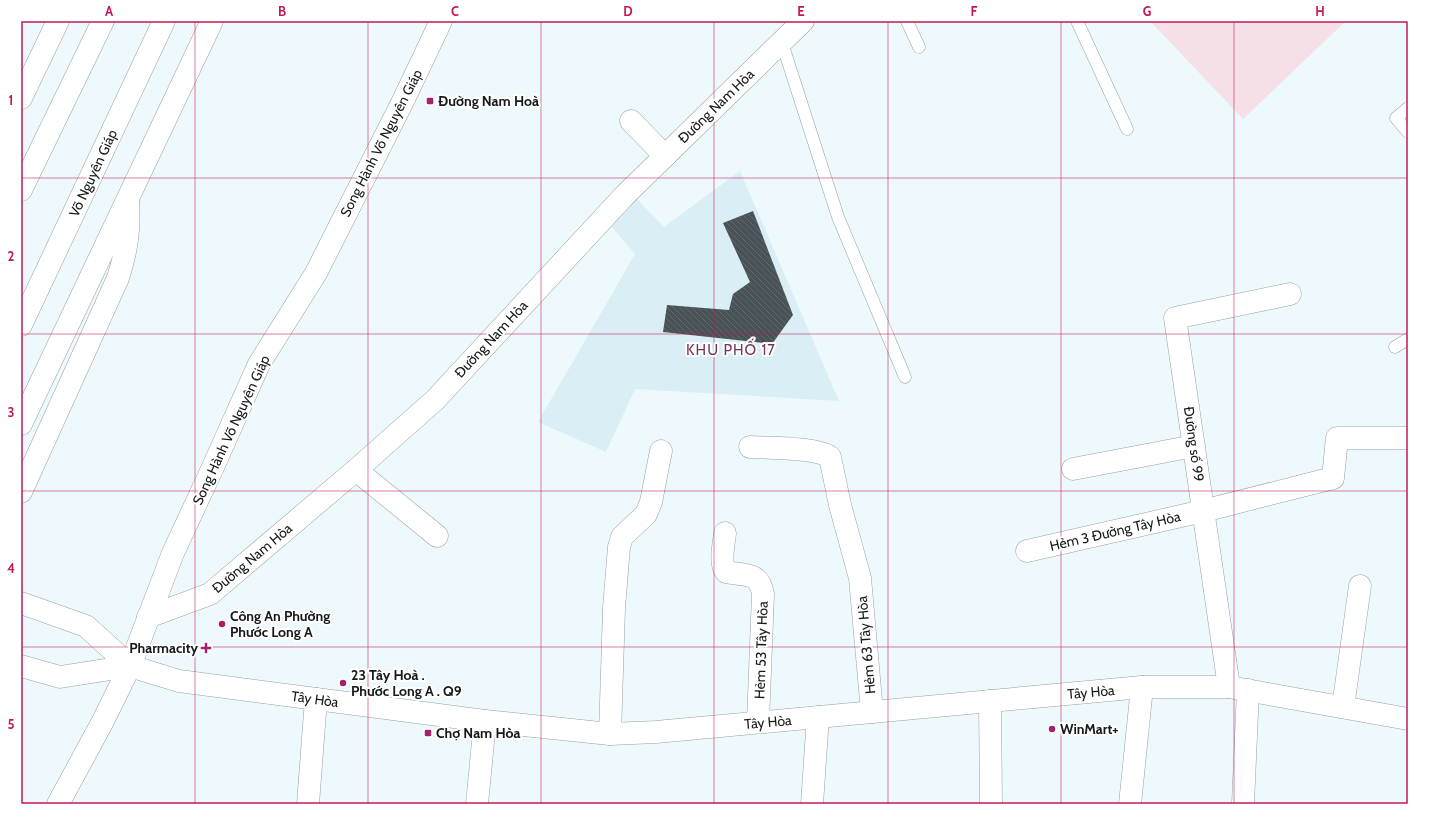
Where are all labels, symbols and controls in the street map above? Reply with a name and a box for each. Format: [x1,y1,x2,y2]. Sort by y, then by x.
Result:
text: A [105,3,114,19]
text: B [278,3,286,19]
text: C [451,3,459,19]
text: D [623,3,633,19]
text: E [797,3,805,19]
text: F [971,3,978,19]
text: G [1143,3,1152,19]
text: H [1315,3,1325,19]
street label: Đường Nam Hòa [674,65,758,147]
street label: Song Hành Võ Nguyên Giáp [336,66,426,220]
text: 1 [9,92,13,108]
place label: Đường Nam Hoà [438,92,539,110]
marker: Đường Nam Hoà [425,96,435,106]
street label: Võ Nguyên Giáp [65,126,121,220]
text: 2 [8,248,15,264]
street label: Đường Nam Hòa [451,296,532,381]
district label: KHU PHỐ 17 [686,338,776,359]
street label: Song Hành Võ Nguyên Giáp [188,352,274,508]
text: 3 [7,404,15,420]
street label: Đường số 99 [1180,405,1208,483]
street label: Hẻm 3 Đường Tây Hòa [1048,507,1182,555]
street label: Đường Nam Hòa [208,519,296,597]
text: 4 [7,560,15,576]
street label: Hẻm 63 Tây Hòa [853,595,879,695]
street label: Hẻm 53 Tây Hòa [750,600,772,699]
place label: Công An Phường Phước Long A [230,607,330,641]
marker: Công An Phường Phước Long A [217,619,227,629]
place label: Pharmacity [129,639,198,657]
marker: Pharmacity [201,643,211,653]
place label: 23 Tây Hoà . Phước Long A . Q9 [351,666,462,700]
marker: 23 Tây Hoà . Phước Long A . Q9 [338,678,348,688]
street label: Tây Hòa [1067,681,1116,703]
street label: Tây Hòa [290,687,340,711]
street label: Tây Hòa [744,711,793,733]
text: 5 [8,716,15,732]
place label: WinMart+ [1060,720,1119,738]
place label: Chợ Nam Hòa [436,724,520,742]
marker: WinMart+ [1047,724,1057,734]
marker: Chợ Nam Hòa [423,728,433,738]

